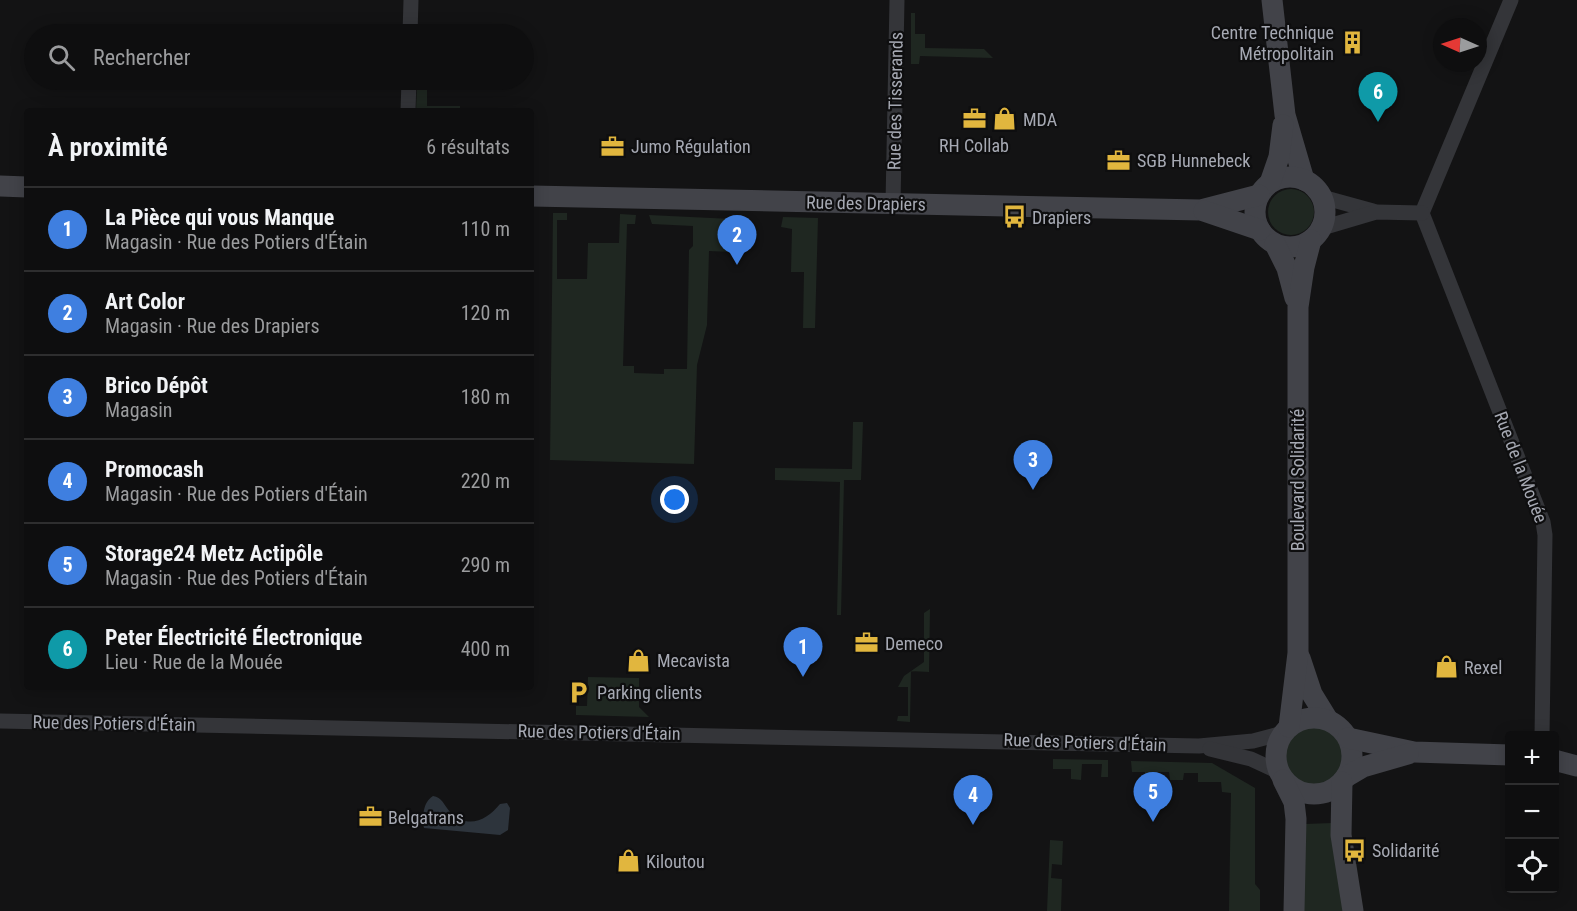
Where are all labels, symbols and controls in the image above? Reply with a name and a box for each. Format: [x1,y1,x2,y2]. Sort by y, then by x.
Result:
north arrow [1433,18,1487,72]
place label: Centre Technique Métropolitain [1211,22,1334,64]
search box [24,24,534,90]
building icon: Centre Technique Métropolitain [1339,29,1365,55]
street label: Rue des Tisserands [883,32,907,170]
icon: search [45,41,78,74]
text: Rechercher [93,45,190,70]
pin: 6 [1358,72,1398,122]
office icon: RH Collab [961,106,987,132]
shop icon: MDA [992,106,1018,132]
place label: MDA [1023,109,1058,130]
text: À proximité [48,132,168,162]
office icon: Jumo Régulation [600,133,626,159]
text: 6 résultats [426,135,510,159]
place label: RH Collab [939,135,1009,156]
place label: Jumo Régulation [631,136,751,157]
office icon: SGB Hunnebeck [1106,147,1132,173]
place label: SGB Hunnebeck [1137,150,1250,171]
street label: Rue des Drapiers [806,191,926,215]
bus stop icon: Drapiers [1001,204,1027,230]
text: La Pièce qui vous Manque [105,205,334,230]
place label: Drapiers [1032,207,1091,228]
pin: 2 [718,216,756,265]
text: 1 [62,217,73,241]
text: 110 m [461,217,510,241]
text: Magasin · Rue des Potiers d'Étain [105,230,368,254]
text: Art Color [105,289,185,314]
text: 2 [62,301,73,325]
text: 120 m [461,301,510,325]
text: Magasin · Rue des Drapiers [105,314,320,338]
text: Brico Dépôt [105,373,208,398]
text: 3 [62,385,73,409]
text: 180 m [461,385,510,409]
text: Magasin [105,398,173,422]
street label: Rue de la Mouée [1490,408,1552,526]
street label: Boulevard Solidarité [1287,409,1308,551]
pin: 3 [1014,440,1052,490]
text: Promocash [105,457,204,482]
text: 4 [62,469,73,493]
text: 220 m [461,469,510,493]
text: Magasin · Rue des Potiers d'Étain [105,482,368,506]
your location [660,485,689,514]
text: Storage24 Metz Actipôle [105,541,323,566]
text: 5 [62,553,73,577]
text: 290 m [461,553,510,577]
text: Magasin · Rue des Potiers d'Étain [105,566,368,590]
text: Peter Électricité Électronique [105,625,362,650]
pin: 1 [784,628,822,677]
office icon: Demeco [854,630,880,656]
place label: Demeco [885,633,943,654]
text: 6 [62,637,73,661]
text: 400 m [461,637,510,661]
shop icon: Mecavista [626,647,652,673]
text: Lieu · Rue de la Mouée [105,650,283,674]
place label: Mecavista [657,650,730,671]
shop icon: Rexel [1433,654,1459,680]
place label: Rexel [1464,657,1502,678]
parking icon: Parking clients [566,679,592,705]
place label: Parking clients [597,682,702,703]
street label: Rue des Potiers d'Étain [32,711,196,735]
street label: Rue des Potiers d'Étain [517,720,681,744]
street label: Rue des Potiers d'Étain [1003,729,1167,755]
map controls [1505,731,1559,893]
button: + [1505,731,1559,785]
pin: 5 [1134,772,1172,822]
pin: 4 [954,776,992,825]
button: − [1505,785,1559,839]
office icon: Belgatrans [357,804,383,830]
place label: Belgatrans [388,807,464,828]
bus stop icon: Solidarité [1341,837,1367,863]
button: locate [1505,839,1559,893]
place label: Solidarité [1372,840,1440,861]
shop icon: Kiloutou [615,848,641,874]
place label: Kiloutou [646,851,705,872]

